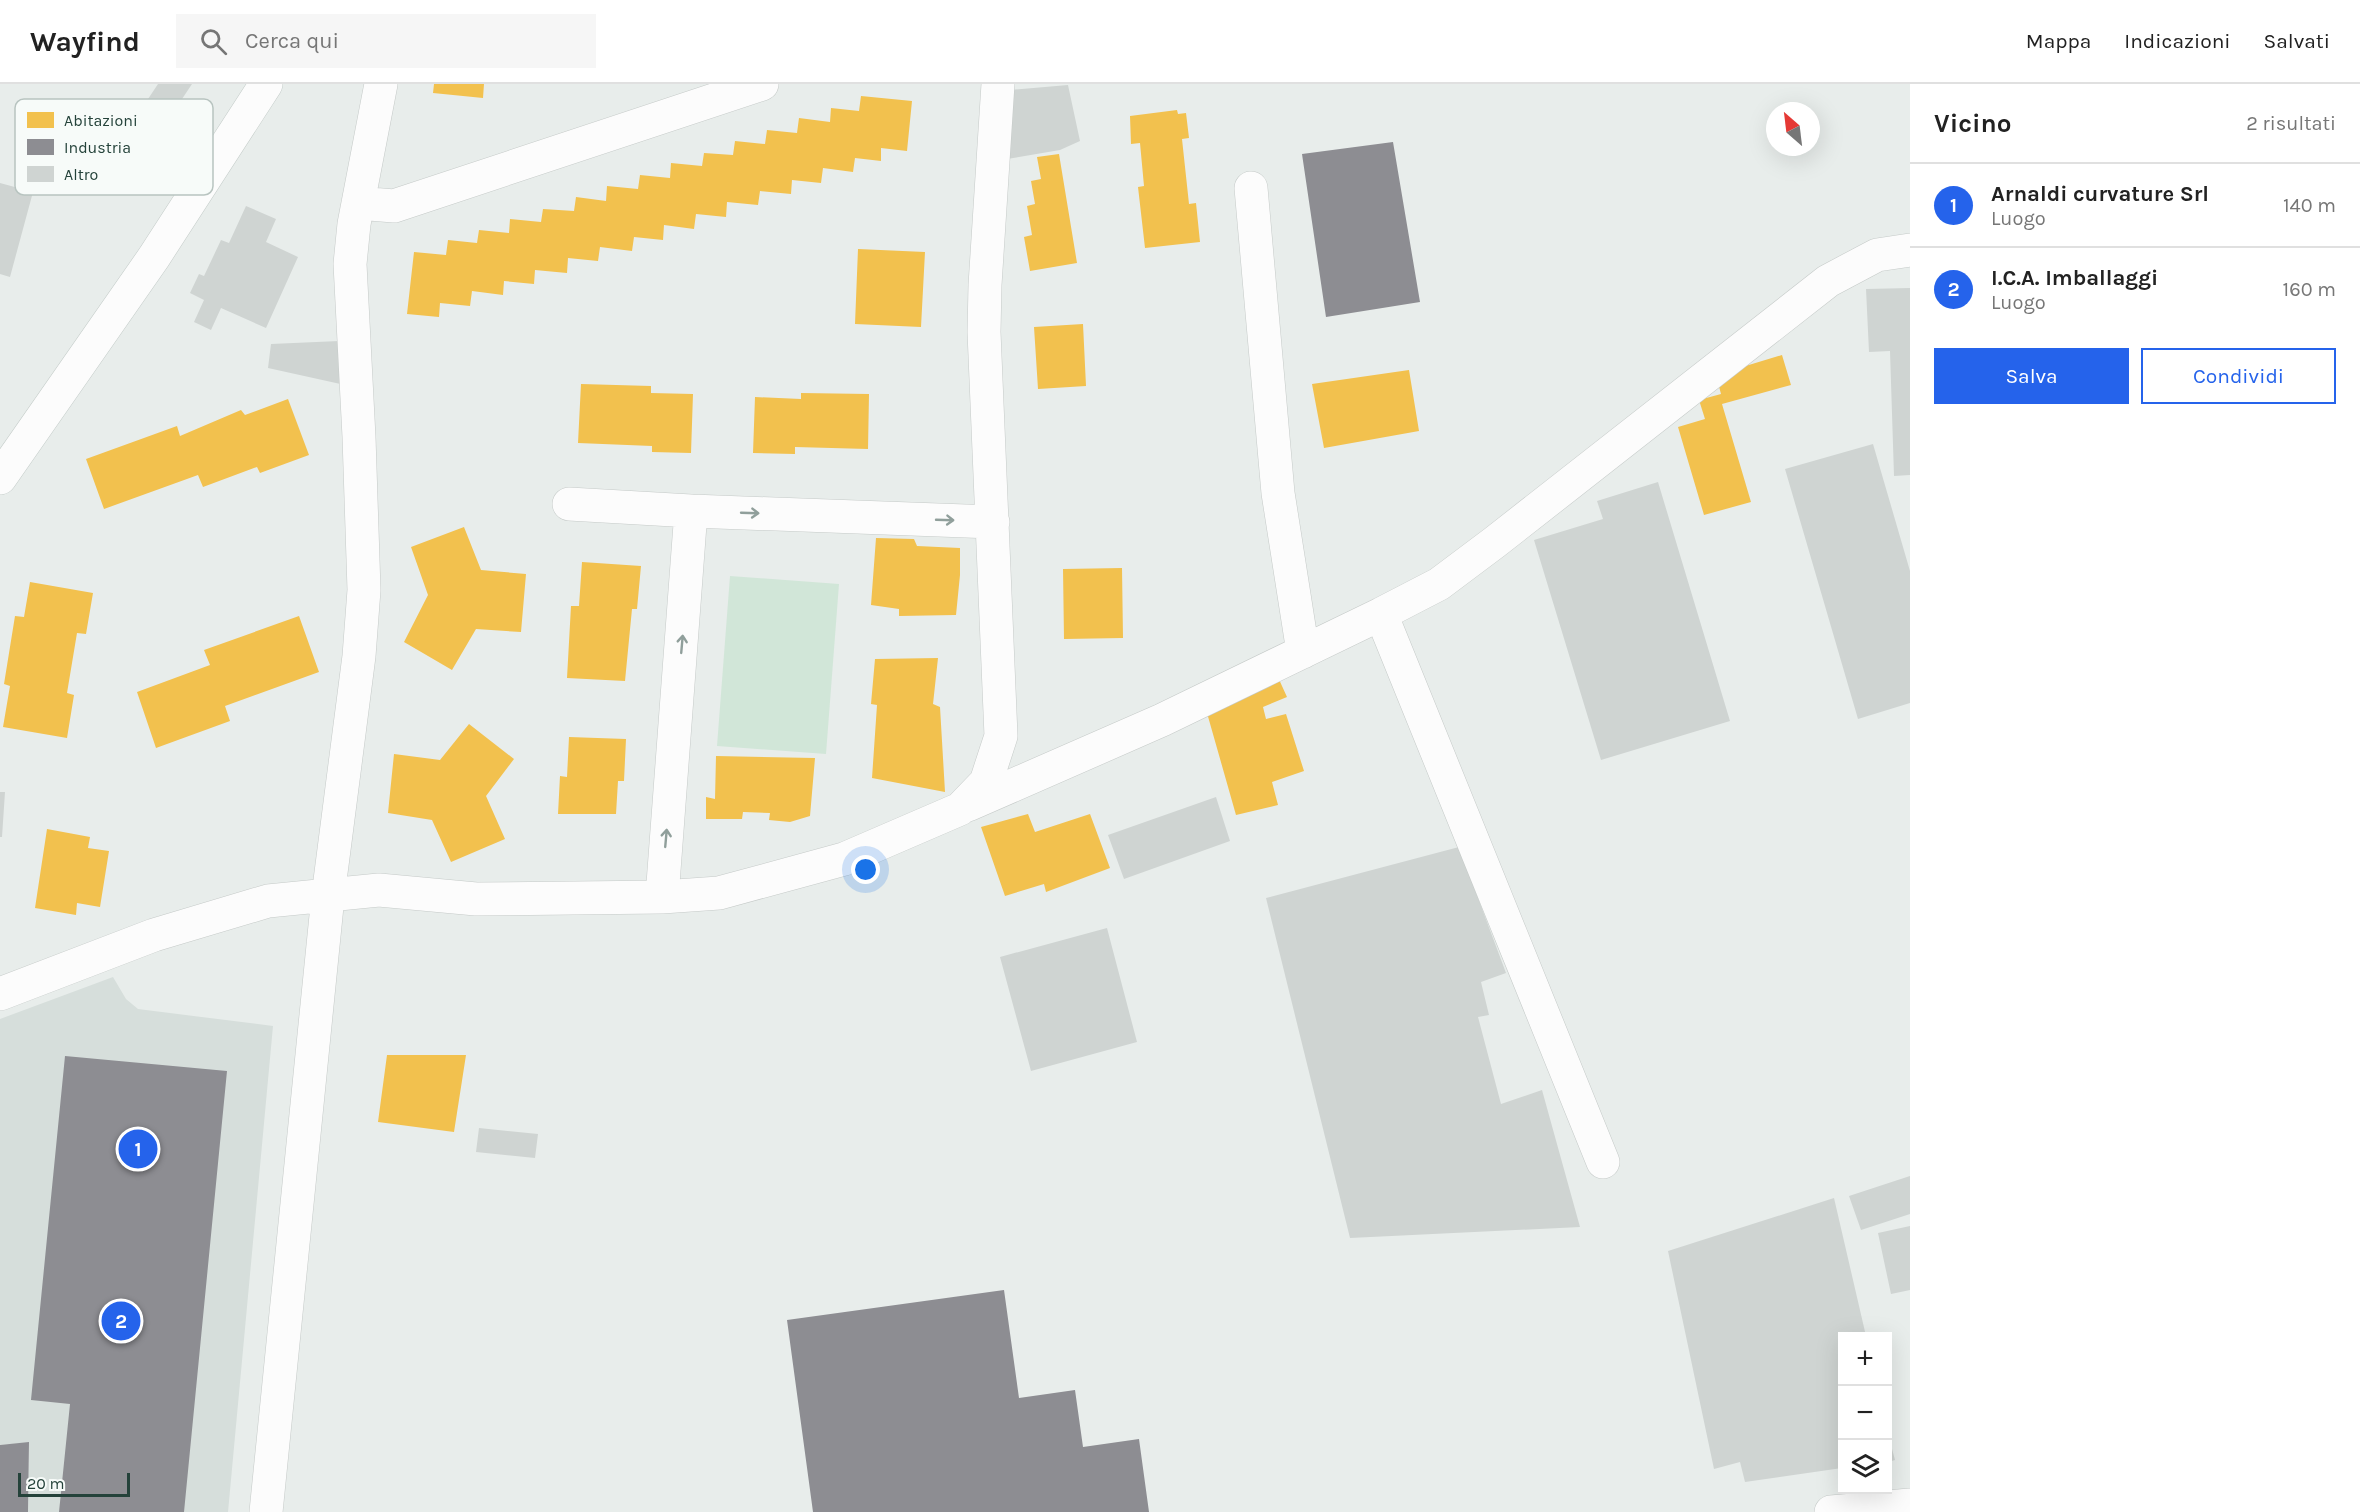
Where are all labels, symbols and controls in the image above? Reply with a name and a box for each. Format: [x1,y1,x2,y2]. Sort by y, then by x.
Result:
search box [176,14,596,68]
text: Wayfind [30,25,140,58]
icon: search [197,25,230,58]
text: Cerca qui [245,28,339,54]
text: Mappa [2026,29,2091,53]
text: Indicazioni [2124,29,2231,53]
text: Salvati [2264,29,2330,53]
legend [15,99,213,195]
north arrow [1766,102,1820,156]
text: Vicino [1934,108,2011,139]
text: Abitazioni [64,111,138,130]
text: 2 risultati [2246,112,2336,135]
text: Industria [64,138,131,157]
text: Altro [64,165,98,184]
text: Arnaldi curvature Srl [1991,181,2209,207]
text: 1 [1950,194,1957,217]
text: 140 m [2283,194,2336,217]
text: Luogo [1991,207,2046,230]
text: I.C.A. Imballaggi [1991,265,2158,291]
text: 2 [1947,278,1960,301]
text: 160 m [2283,278,2336,301]
text: Luogo [1991,291,2046,314]
button: Salva [1934,348,2129,404]
button: Condividi [2141,348,2336,404]
one-way arrow [739,508,759,519]
one-way arrow [934,515,954,526]
one-way arrow [676,634,687,654]
one-way arrow [660,829,671,849]
your location [851,855,880,884]
pin: 1 [118,1126,158,1172]
pin: 2 [102,1298,140,1344]
map controls [1838,1332,1892,1494]
button: + [1838,1332,1892,1386]
button: − [1838,1386,1892,1440]
button: layers [1838,1440,1892,1494]
scale bar [18,1470,130,1498]
text: 20 m [27,1474,65,1493]

